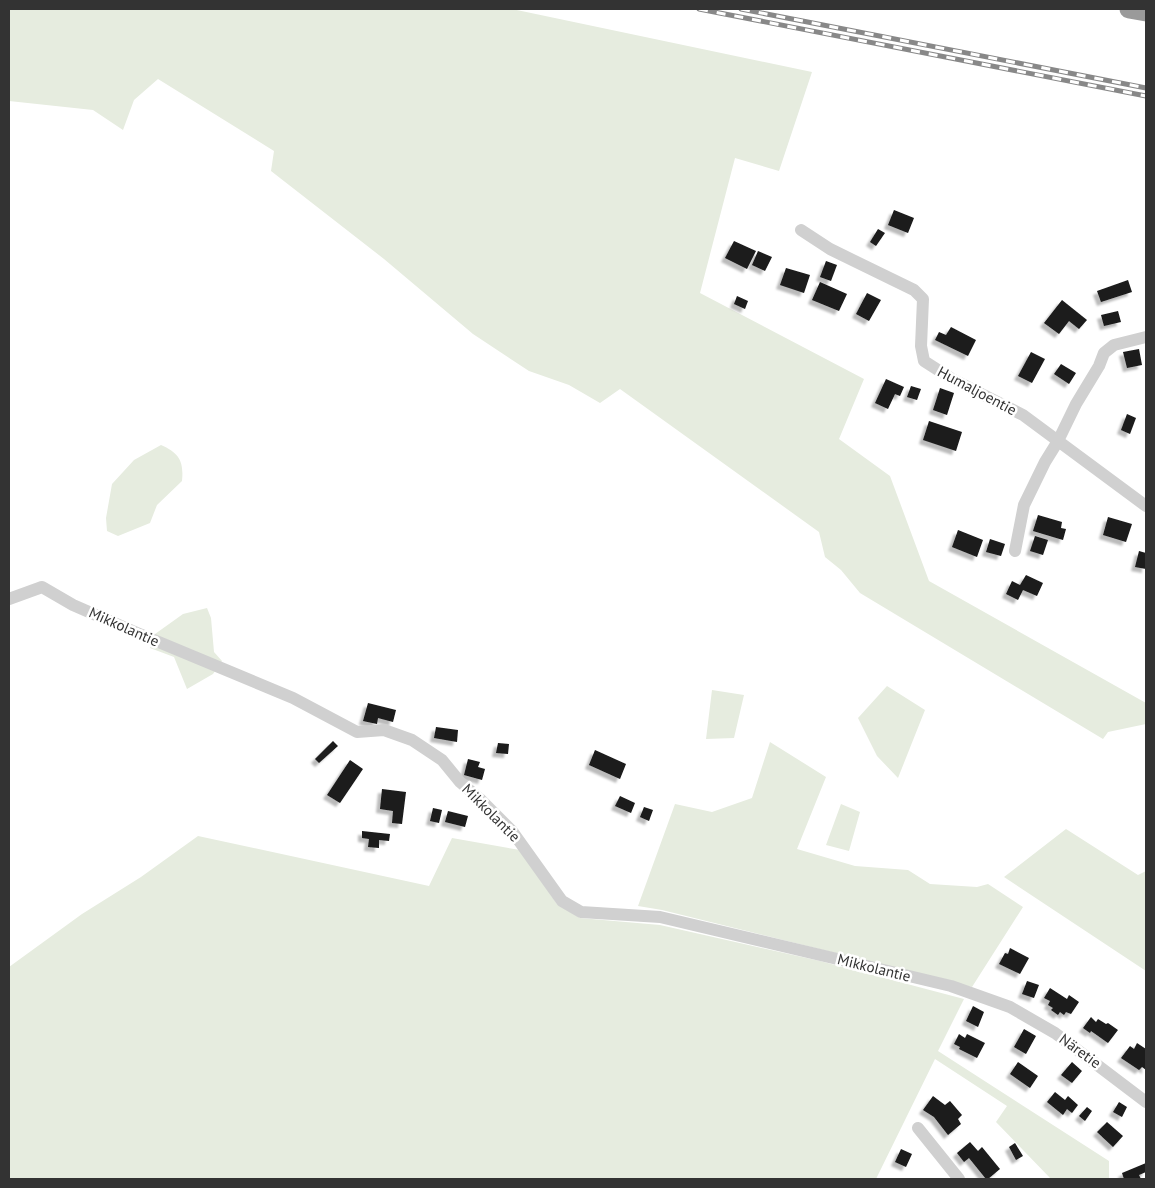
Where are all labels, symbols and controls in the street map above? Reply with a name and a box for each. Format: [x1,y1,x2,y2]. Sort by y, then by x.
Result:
street label: Humaljoentie [934,362,1020,419]
street label: Mikkolantie [86,603,162,650]
street label: Mikkolantie [458,779,525,846]
street label: Mikkolantie [835,949,913,986]
street label: Näretie [1056,1029,1105,1072]

